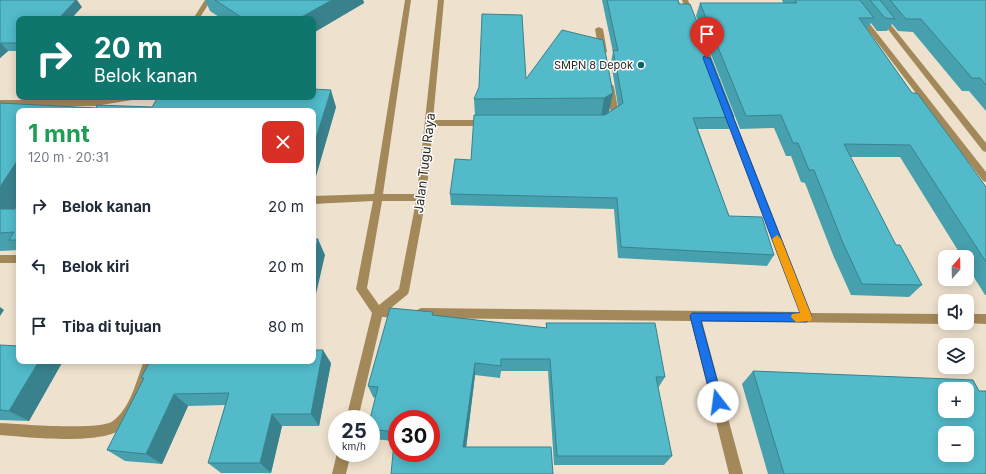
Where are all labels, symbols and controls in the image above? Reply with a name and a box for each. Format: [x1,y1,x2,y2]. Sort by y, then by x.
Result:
pin [690,17,724,58]
icon: arrive [696,23,718,45]
text: 20 m [94,31,163,65]
icon: right [28,32,80,84]
place label: SMPN 8 Depok [554,58,633,72]
marker: SMPN 8 Depok [636,60,646,70]
text: Belok kanan [94,65,198,86]
street label: Jalan Tugu Raya [410,112,438,214]
text: 1 mnt [28,119,90,148]
button: close [262,121,304,163]
text: 120 m · 20:31 [28,149,109,165]
icon: right [28,195,50,217]
text: Belok kanan [62,197,151,216]
text: 20 m [268,197,304,216]
north arrow [938,250,974,286]
map controls [938,250,974,462]
icon: left [28,255,50,277]
text: Belok kiri [62,257,129,276]
text: 20 m [268,257,304,276]
button: sound [938,294,974,330]
icon: arrive [28,315,50,337]
text: Tiba di tujuan [62,317,161,336]
text: 80 m [268,317,304,336]
button: layers [938,338,974,374]
position arrow [697,381,739,423]
button: + [938,382,974,418]
speed limit sign: 30 [388,410,440,462]
text: 25 [341,419,367,443]
button: − [938,426,974,462]
text: km/h [342,440,366,452]

